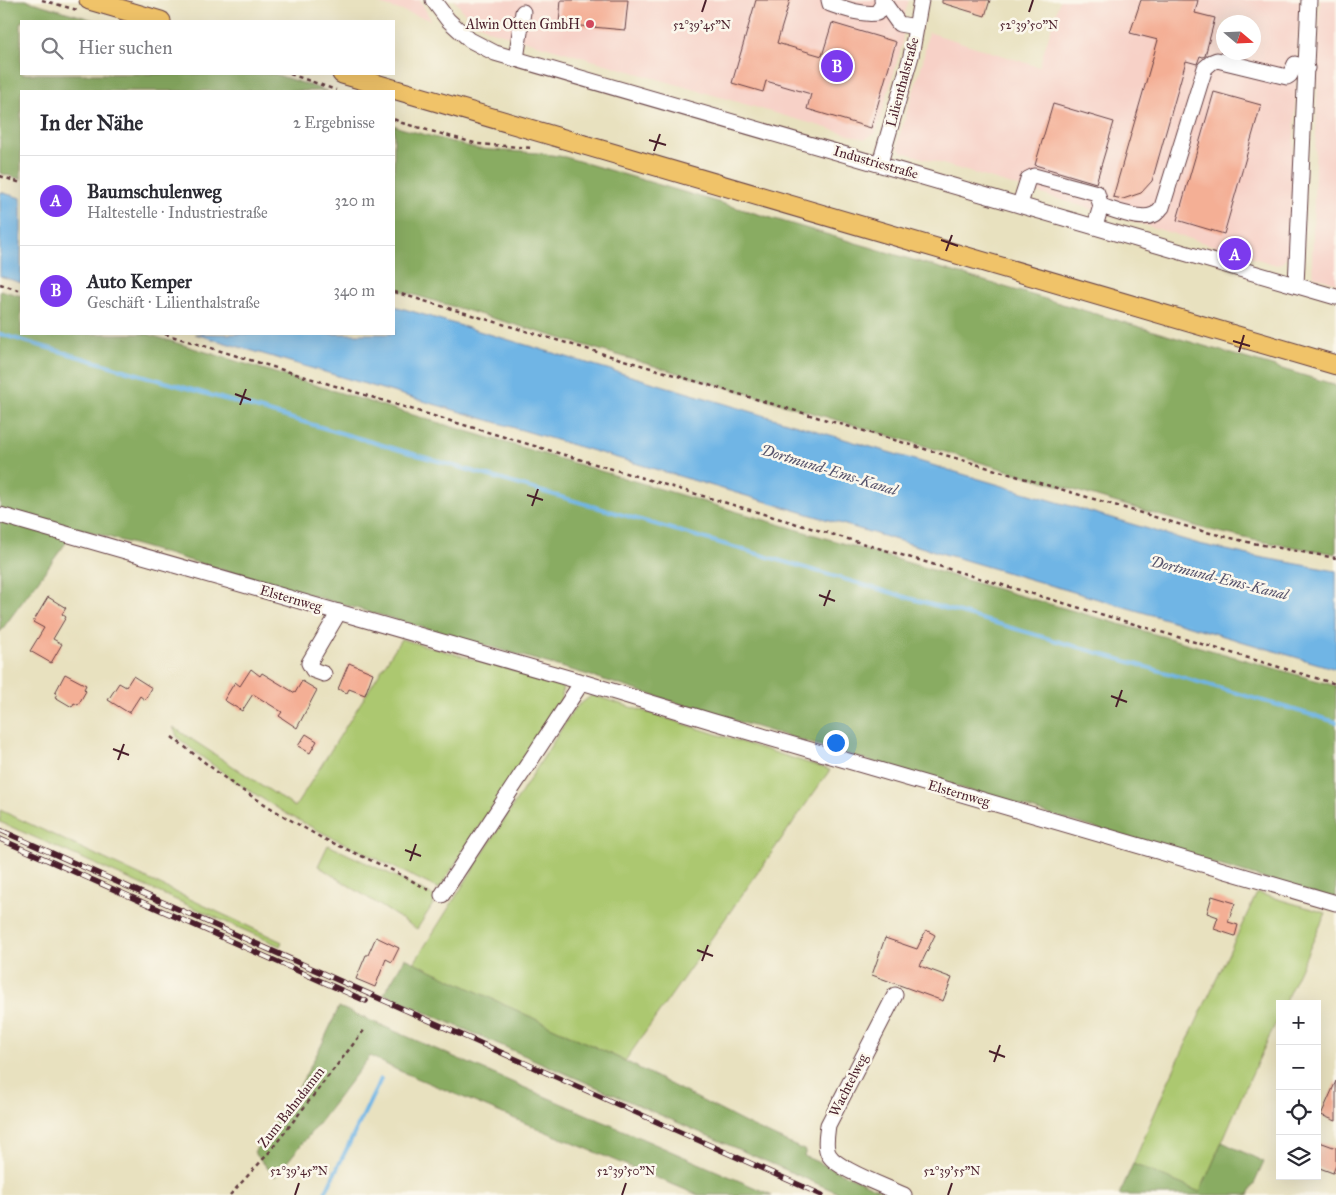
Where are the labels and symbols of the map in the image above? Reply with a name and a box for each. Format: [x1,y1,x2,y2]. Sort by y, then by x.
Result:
north arrow [1216,15,1261,60]
place label: Alwin Otten GmbH [465,16,580,33]
marker: Alwin Otten GmbH [584,18,596,30]
text: 52°39'45"N [673,18,731,32]
text: 52°39'50"N [1000,18,1058,32]
street label: Lilienthalstraße [882,35,923,129]
pin: B [821,47,853,85]
street label: Industriestraße [832,142,920,183]
pin: A [1219,235,1251,273]
water label: Dortmund-Ems-Kanal [759,441,901,500]
water label: Dortmund-Ems-Kanal [1148,552,1292,604]
street label: Elsternweg [258,582,324,616]
your location [823,730,849,756]
street label: Elsternweg [926,777,992,811]
street label: Wachtelweg [825,1051,872,1119]
street label: Zum Bahndamm [255,1063,328,1151]
text: 52°39'45"N [270,1164,328,1178]
text: 52°39'50"N [597,1164,655,1178]
text: 52°39'55"N [924,1164,981,1178]

